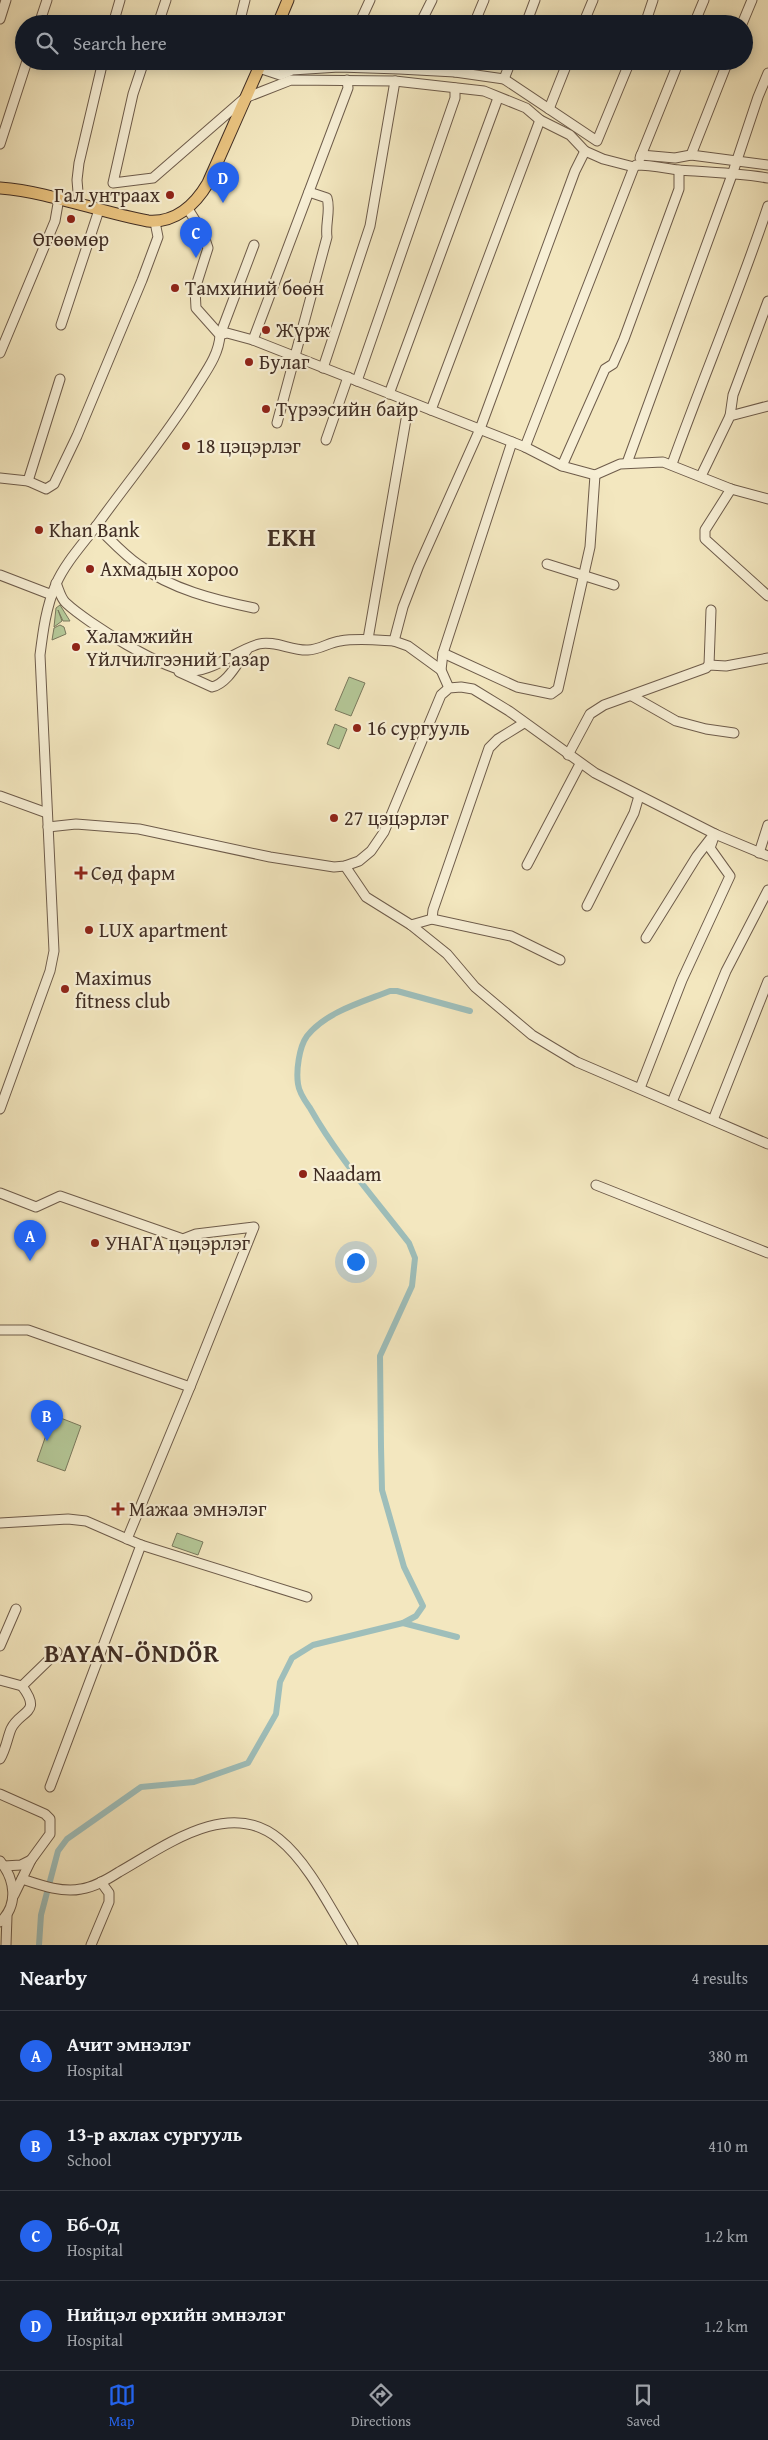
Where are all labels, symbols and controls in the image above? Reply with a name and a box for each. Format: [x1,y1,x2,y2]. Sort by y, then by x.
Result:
search box [15,15,753,70]
icon: search [33,29,61,57]
text: Search here [73,29,167,57]
pin: D [207,162,239,203]
place label: Гал унтраах [54,180,161,209]
marker: Гал унтраах [164,189,176,201]
marker: Өгөөмөр [65,213,77,225]
pin: C [180,217,212,258]
place label: Өгөөмөр [33,224,109,253]
place label: Тамхиний бөөн [185,273,325,302]
marker: Тамхиний бөөн [169,282,181,294]
place label: Жүрж [275,315,330,344]
marker: Жүрж [260,324,272,336]
place label: Булаг [259,347,310,376]
marker: Булаг [243,356,255,368]
place label: Түрээсийн байр [276,394,419,423]
marker: Түрээсийн байр [260,403,272,415]
place label: 18 цэцэрлэг [196,431,301,460]
marker: 18 цэцэрлэг [180,440,192,452]
place label: Khan Bank [49,515,140,544]
district label: EKH [267,519,317,555]
marker: Khan Bank [33,524,45,536]
place label: Ахмадын хороо [100,554,239,583]
marker: Ахмадын хороо [84,563,96,575]
place label: Халамжийн Үйлчилгээний Газар [86,621,270,673]
marker: Халамжийн Үйлчилгээний Газар [70,641,82,653]
place label: 16 сургууль [367,713,470,742]
marker: 16 сургууль [351,722,363,734]
place label: 27 цэцэрлэг [344,803,449,832]
marker: 27 цэцэрлэг [328,812,340,824]
place label: Сөд фарм [91,858,175,887]
marker: Сөд фарм [75,867,87,879]
place label: LUX apartment [99,915,228,944]
marker: LUX apartment [83,924,95,936]
place label: Maximus fitness club [75,963,170,1015]
marker: Maximus fitness club [59,983,71,995]
place label: Naadam [313,1159,382,1188]
marker: Naadam [297,1168,309,1180]
pin: A [14,1220,46,1261]
place label: УНАГА цэцэрлэг [105,1228,251,1257]
marker: УНАГА цэцэрлэг [89,1237,101,1249]
your location [343,1249,369,1275]
pin: B [31,1400,63,1441]
place label: Maжаа эмнэлэг [129,1494,267,1523]
marker: Maжаа эмнэлэг [111,1502,125,1516]
district label: BAYAN-ÖNDÖR [44,1635,220,1671]
text: Nearby [20,1962,87,1993]
text: 4 results [691,1966,748,1990]
text: Ачит эмнэлэг [67,2030,190,2058]
text: A [31,2044,41,2068]
text: 380 m [708,2044,748,2068]
text: Hospital [67,2058,123,2082]
text: 13-р ахлах сургууль [67,2120,242,2148]
text: B [31,2134,41,2158]
text: 410 m [708,2134,748,2158]
text: School [67,2148,111,2172]
text: Бб-Од [67,2210,120,2238]
text: C [31,2224,41,2248]
text: 1.2 km [704,2224,748,2248]
text: Hospital [67,2238,123,2262]
text: Нийцэл өрхийн эмнэлэг [67,2300,285,2328]
text: D [31,2314,41,2338]
text: 1.2 km [704,2314,748,2338]
text: Hospital [67,2328,123,2352]
tab: Map [108,2381,136,2431]
tab: Directions [351,2381,411,2431]
tab: Saved [626,2381,660,2431]

